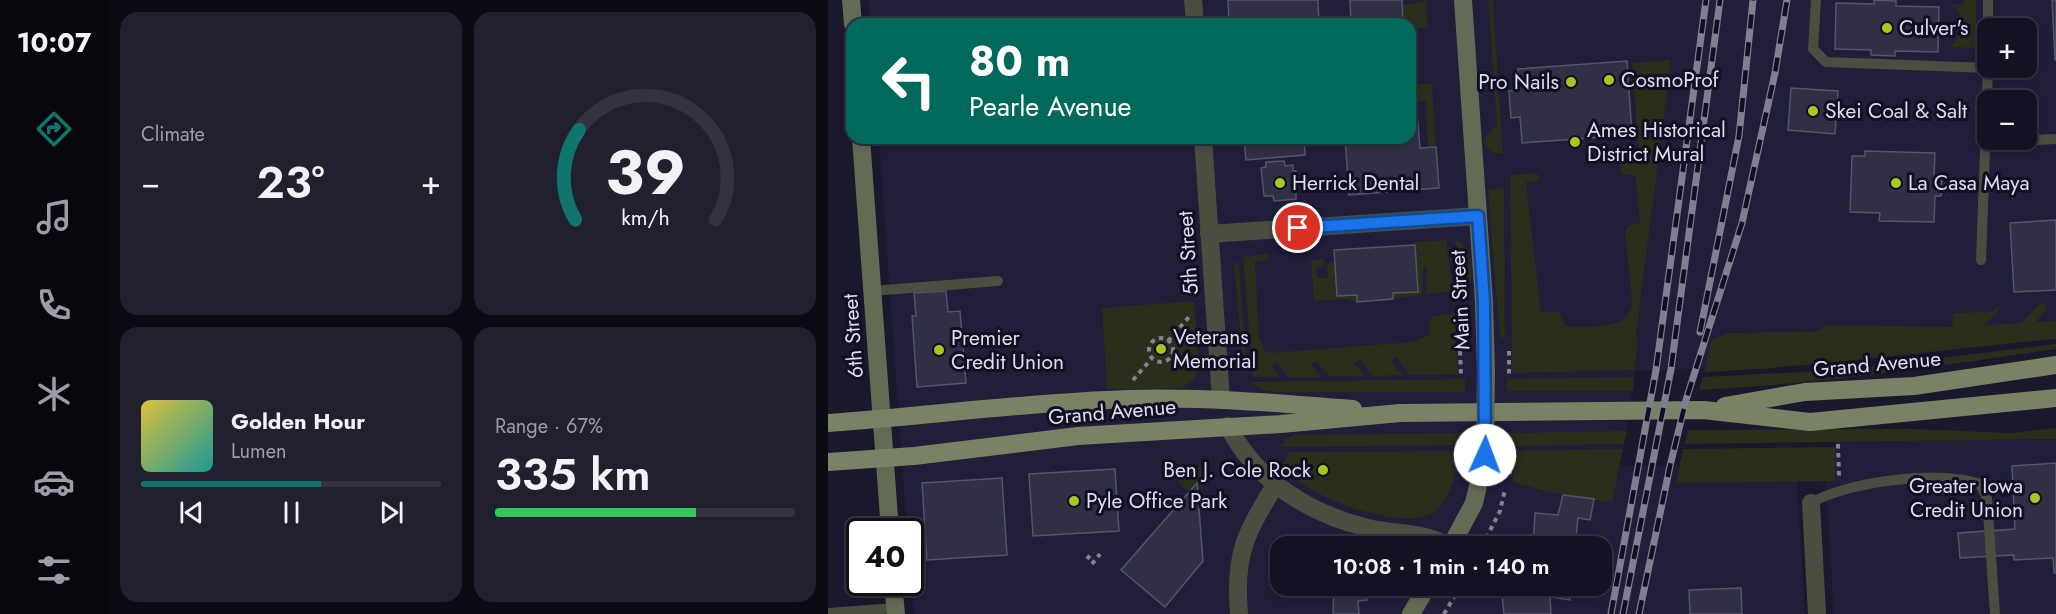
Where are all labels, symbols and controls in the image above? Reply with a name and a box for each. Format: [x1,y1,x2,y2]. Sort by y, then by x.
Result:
place label: Culver's [1899,13,1969,43]
map controls [1977,18,2037,150]
button: + [1977,18,2037,78]
marker: Culver's [1880,21,1894,35]
text: 10:07 [17,23,91,62]
text: 80 m [969,31,1070,92]
icon: left [870,42,948,120]
place label: CosmoProf [1621,65,1720,95]
place label: Pro Nails [1478,67,1559,97]
marker: CosmoProf [1602,73,1616,87]
marker: Pro Nails [1564,75,1578,89]
text: Pearle Avenue [969,87,1131,126]
button: − [1977,90,2037,150]
place label: Skei Coal & Salt [1825,96,1967,126]
marker: Skei Coal & Salt [1806,104,1820,118]
icon: directions [33,108,75,150]
place label: Ames Historical District Mural [1587,115,1726,169]
text: Climate [141,120,205,149]
text: 39 [605,127,685,217]
marker: Ames Historical District Mural [1568,135,1582,149]
text: 23° [256,150,325,215]
text: − [141,159,160,206]
text: + [421,159,441,206]
place label: Herrick Dental [1292,168,1419,198]
place label: La Casa Maya [1908,168,2030,198]
marker: Herrick Dental [1273,176,1287,190]
marker: La Casa Maya [1889,176,1903,190]
icon: music [33,196,75,238]
pin [1272,202,1323,253]
text: km/h [621,203,669,234]
street label: 5th Street [1170,210,1206,296]
icon: arrive [1281,211,1314,244]
street label: Main Street [1442,249,1478,351]
icon: phone [33,284,75,326]
street label: 6th Street [835,293,871,379]
place label: Veterans Memorial [1173,322,1256,376]
place label: Premier Credit Union [951,323,1064,377]
marker: Veterans Memorial [1154,342,1168,356]
marker: Premier Credit Union [932,343,946,357]
street label: Grand Avenue [1812,343,1942,385]
icon: climate [33,373,75,415]
street label: Grand Avenue [1047,391,1177,433]
text: Golden Hour [231,405,365,437]
text: Range · 67% [495,412,603,441]
position arrow [1453,423,1517,487]
text: Lumen [231,437,287,466]
text: 335 km [495,442,651,507]
place label: Ben J. Cole Rock [1163,455,1312,485]
icon: car [33,461,75,503]
marker: Ben J. Cole Rock [1316,463,1330,477]
place label: Greater Iowa Credit Union [1909,471,2023,525]
place label: Pyle Office Park [1086,486,1228,516]
marker: Greater Iowa Credit Union [2028,491,2042,505]
marker: Pyle Office Park [1067,494,1081,508]
icon: previous [175,496,208,529]
icon: pause [275,496,308,529]
icon: next [375,496,408,529]
speed limit sign: 40 [846,518,924,596]
icon: filters [33,549,75,591]
text: 10:08 · 1 min · 140 m [1333,550,1549,582]

